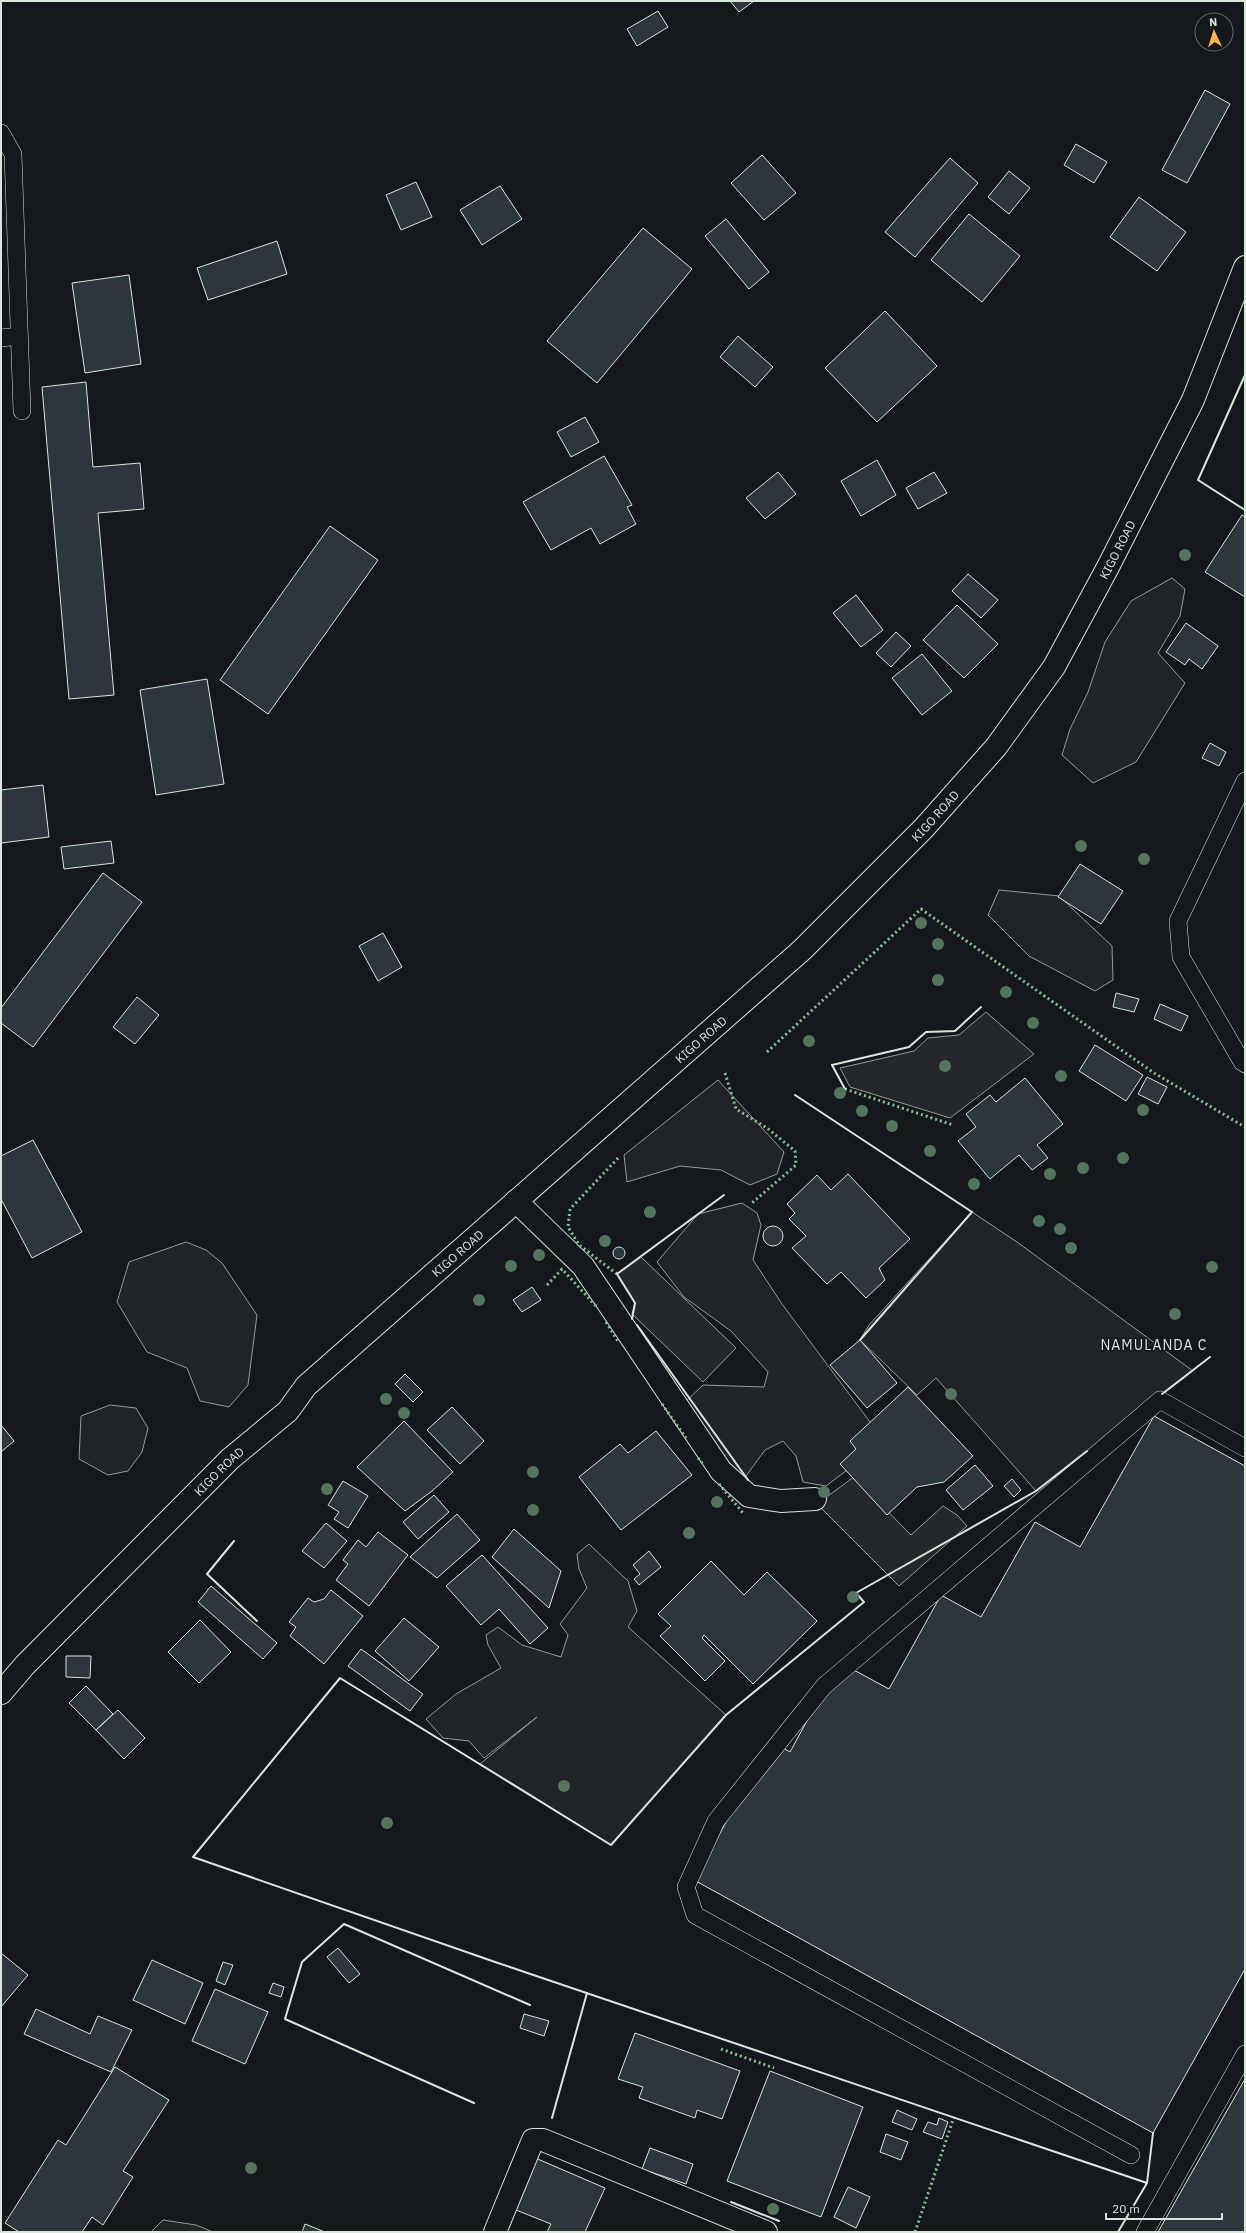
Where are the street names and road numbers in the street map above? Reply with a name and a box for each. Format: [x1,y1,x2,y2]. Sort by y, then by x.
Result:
street label: KIGO ROAD [1096,518,1138,581]
street label: KIGO ROAD [908,787,962,844]
street label: KIGO ROAD [672,1012,730,1066]
street label: KIGO ROAD [428,1226,486,1280]
street label: KIGO ROAD [191,1443,247,1499]

